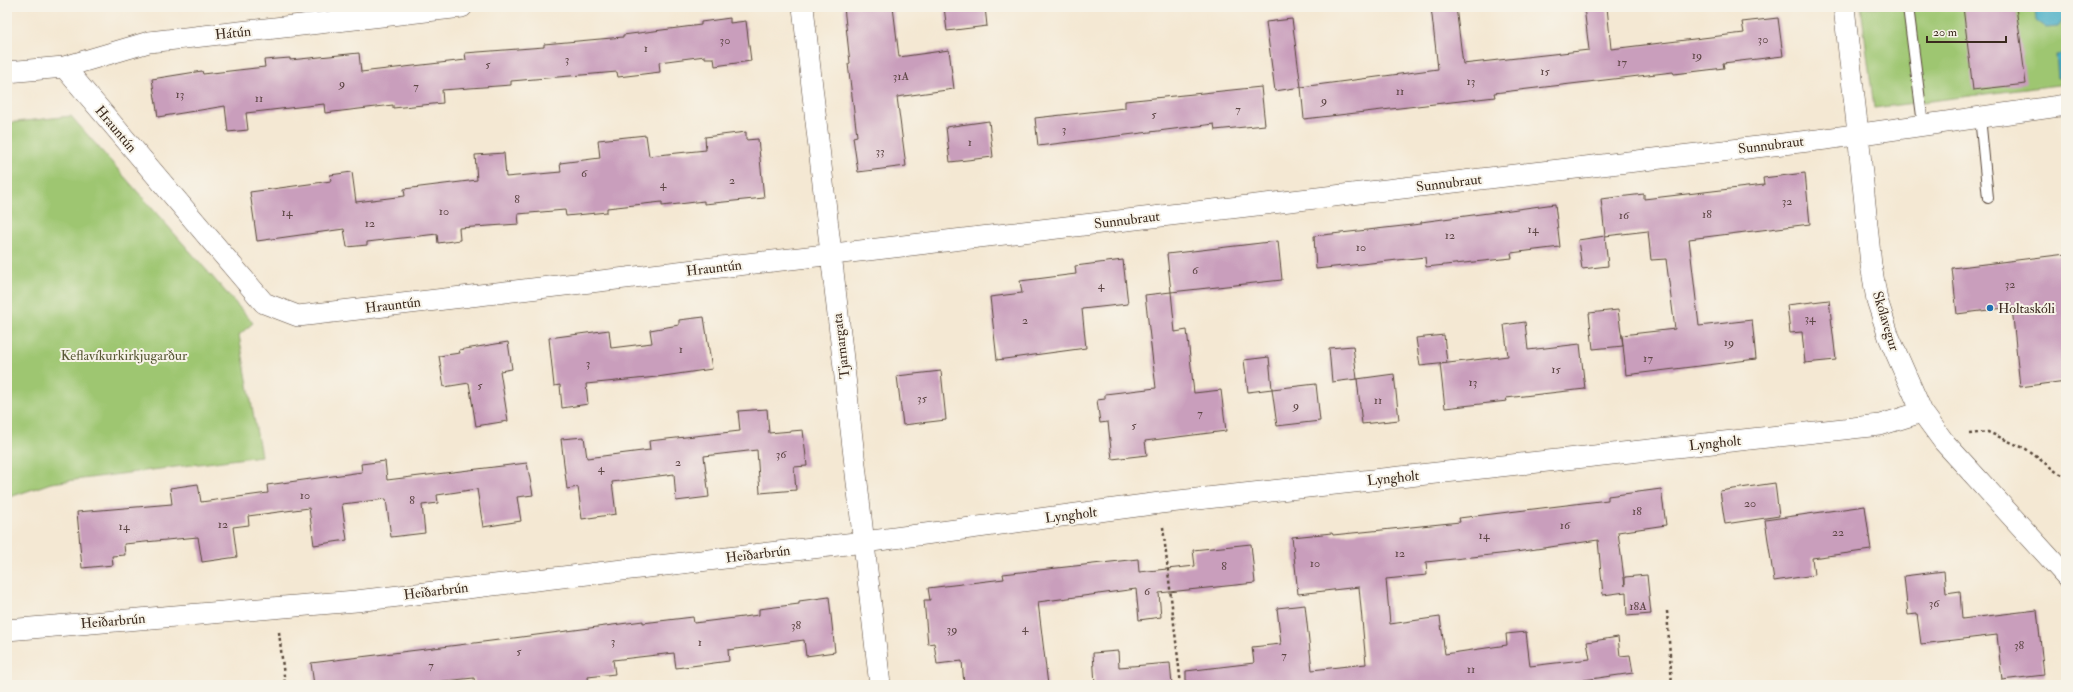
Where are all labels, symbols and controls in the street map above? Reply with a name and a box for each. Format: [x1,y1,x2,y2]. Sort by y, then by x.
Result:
scale bar [1927,18,2006,44]
street label: Hátún [214,23,252,43]
text: 20 m [1933,25,1958,40]
house number: 30 [1758,32,1768,47]
house number: 30 [720,33,730,48]
house number: 1 [644,41,648,56]
house number: 19 [1692,48,1702,63]
house number: 3 [565,52,569,67]
house number: 17 [1617,55,1627,70]
house number: 5 [485,57,491,72]
house number: 15 [1540,64,1550,79]
house number: 31A [893,69,910,84]
house number: 13 [1467,74,1475,89]
house number: 9 [338,76,345,91]
house number: 7 [413,79,419,94]
house number: 11 [1396,84,1404,99]
house number: 13 [176,87,184,102]
house number: 11 [255,91,263,106]
house number: 9 [1320,93,1327,108]
street label: Hrauntún [92,102,140,156]
house number: 7 [1235,102,1241,117]
house number: 5 [1151,107,1157,122]
house number: 3 [1062,122,1066,137]
street label: Sunnubraut [1737,132,1805,157]
house number: 1 [968,135,972,150]
house number: 33 [875,144,885,159]
house number: 6 [581,166,588,181]
street label: Sunnubraut [1415,170,1483,195]
house number: 2 [729,173,735,188]
house number: 4 [660,177,667,192]
house number: 8 [514,192,520,207]
house number: 32 [1782,194,1792,209]
house number: 10 [439,204,449,219]
house number: 14 [282,205,293,220]
street label: Sunnubraut [1093,207,1161,232]
house number: 18 [1702,207,1712,222]
house number: 16 [1619,208,1630,223]
house number: 12 [365,216,375,231]
house number: 14 [1528,222,1539,237]
house number: 12 [1445,228,1455,243]
house number: 10 [1356,240,1366,255]
street label: Hrauntún [685,256,743,280]
house number: 6 [1192,263,1199,278]
house number: 32 [2005,277,2015,292]
house number: 4 [1098,278,1105,293]
street label: Skólavegur [1869,289,1903,354]
street label: Hrauntún [364,293,422,317]
place label: Holtaskóli [1998,300,2055,317]
marker: Holtaskóli [1985,303,1995,313]
house number: 34 [1804,311,1816,326]
street label: Tjarnargata [829,312,853,380]
house number: 2 [1022,313,1028,328]
house number: 19 [1724,335,1734,350]
house number: 1 [679,342,683,357]
park label: Keflavíkurkirkjugarður [61,347,188,364]
house number: 17 [1643,351,1653,366]
house number: 3 [586,356,590,371]
house number: 15 [1551,362,1561,377]
house number: 13 [1469,375,1477,390]
house number: 5 [477,378,483,393]
house number: 35 [917,391,928,406]
house number: 11 [1374,393,1382,408]
house number: 9 [1292,398,1299,413]
house number: 7 [1197,406,1203,421]
house number: 5 [1131,418,1137,433]
street label: Lyngholt [1688,432,1743,455]
house number: 36 [776,447,787,462]
house number: 2 [675,455,681,470]
house number: 4 [598,461,605,476]
street label: Lyngholt [1366,467,1421,490]
house number: 10 [300,488,310,503]
house number: 8 [409,493,415,508]
house number: 20 [1744,496,1756,511]
street label: Lyngholt [1044,503,1099,528]
house number: 18 [1632,504,1642,519]
house number: 12 [218,517,228,532]
house number: 16 [1560,518,1571,533]
house number: 14 [119,519,130,534]
house number: 22 [1832,525,1844,540]
house number: 14 [1479,528,1490,543]
street label: Heiðarbrún [725,542,791,566]
house number: 12 [1395,546,1405,561]
house number: 10 [1310,556,1320,571]
house number: 8 [1221,559,1227,574]
street label: Heiðarbrún [403,579,469,603]
house number: 6 [1144,584,1151,599]
house number: 36 [1929,596,1940,611]
house number: 18A [1629,599,1647,614]
street label: Heiðarbrún [80,610,146,632]
house number: 38 [791,618,801,633]
house number: 4 [1022,621,1029,636]
house number: 39 [947,622,957,637]
house number: 3 [611,634,615,649]
house number: 1 [698,635,702,650]
house number: 38 [2014,638,2024,653]
house number: 5 [516,644,522,659]
house number: 7 [1281,648,1287,663]
house number: 7 [428,658,434,673]
house number: 11 [1467,662,1475,677]

